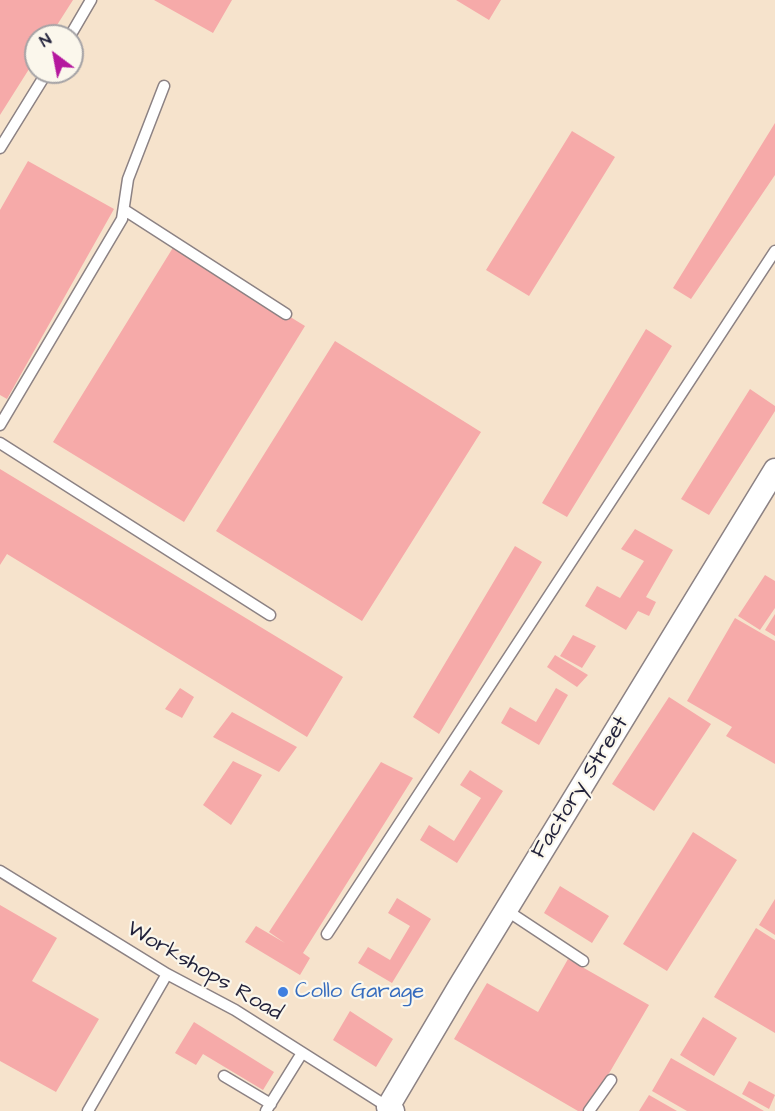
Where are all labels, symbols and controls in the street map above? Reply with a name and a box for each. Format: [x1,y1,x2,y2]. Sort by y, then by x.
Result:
north arrow [24,24,84,84]
text: N [35,28,56,52]
street label: Factory Street [527,712,635,864]
street label: Workshops Road [121,917,287,1027]
place label: Collo Garage [295,979,424,1005]
marker: Collo Garage [276,985,290,999]

